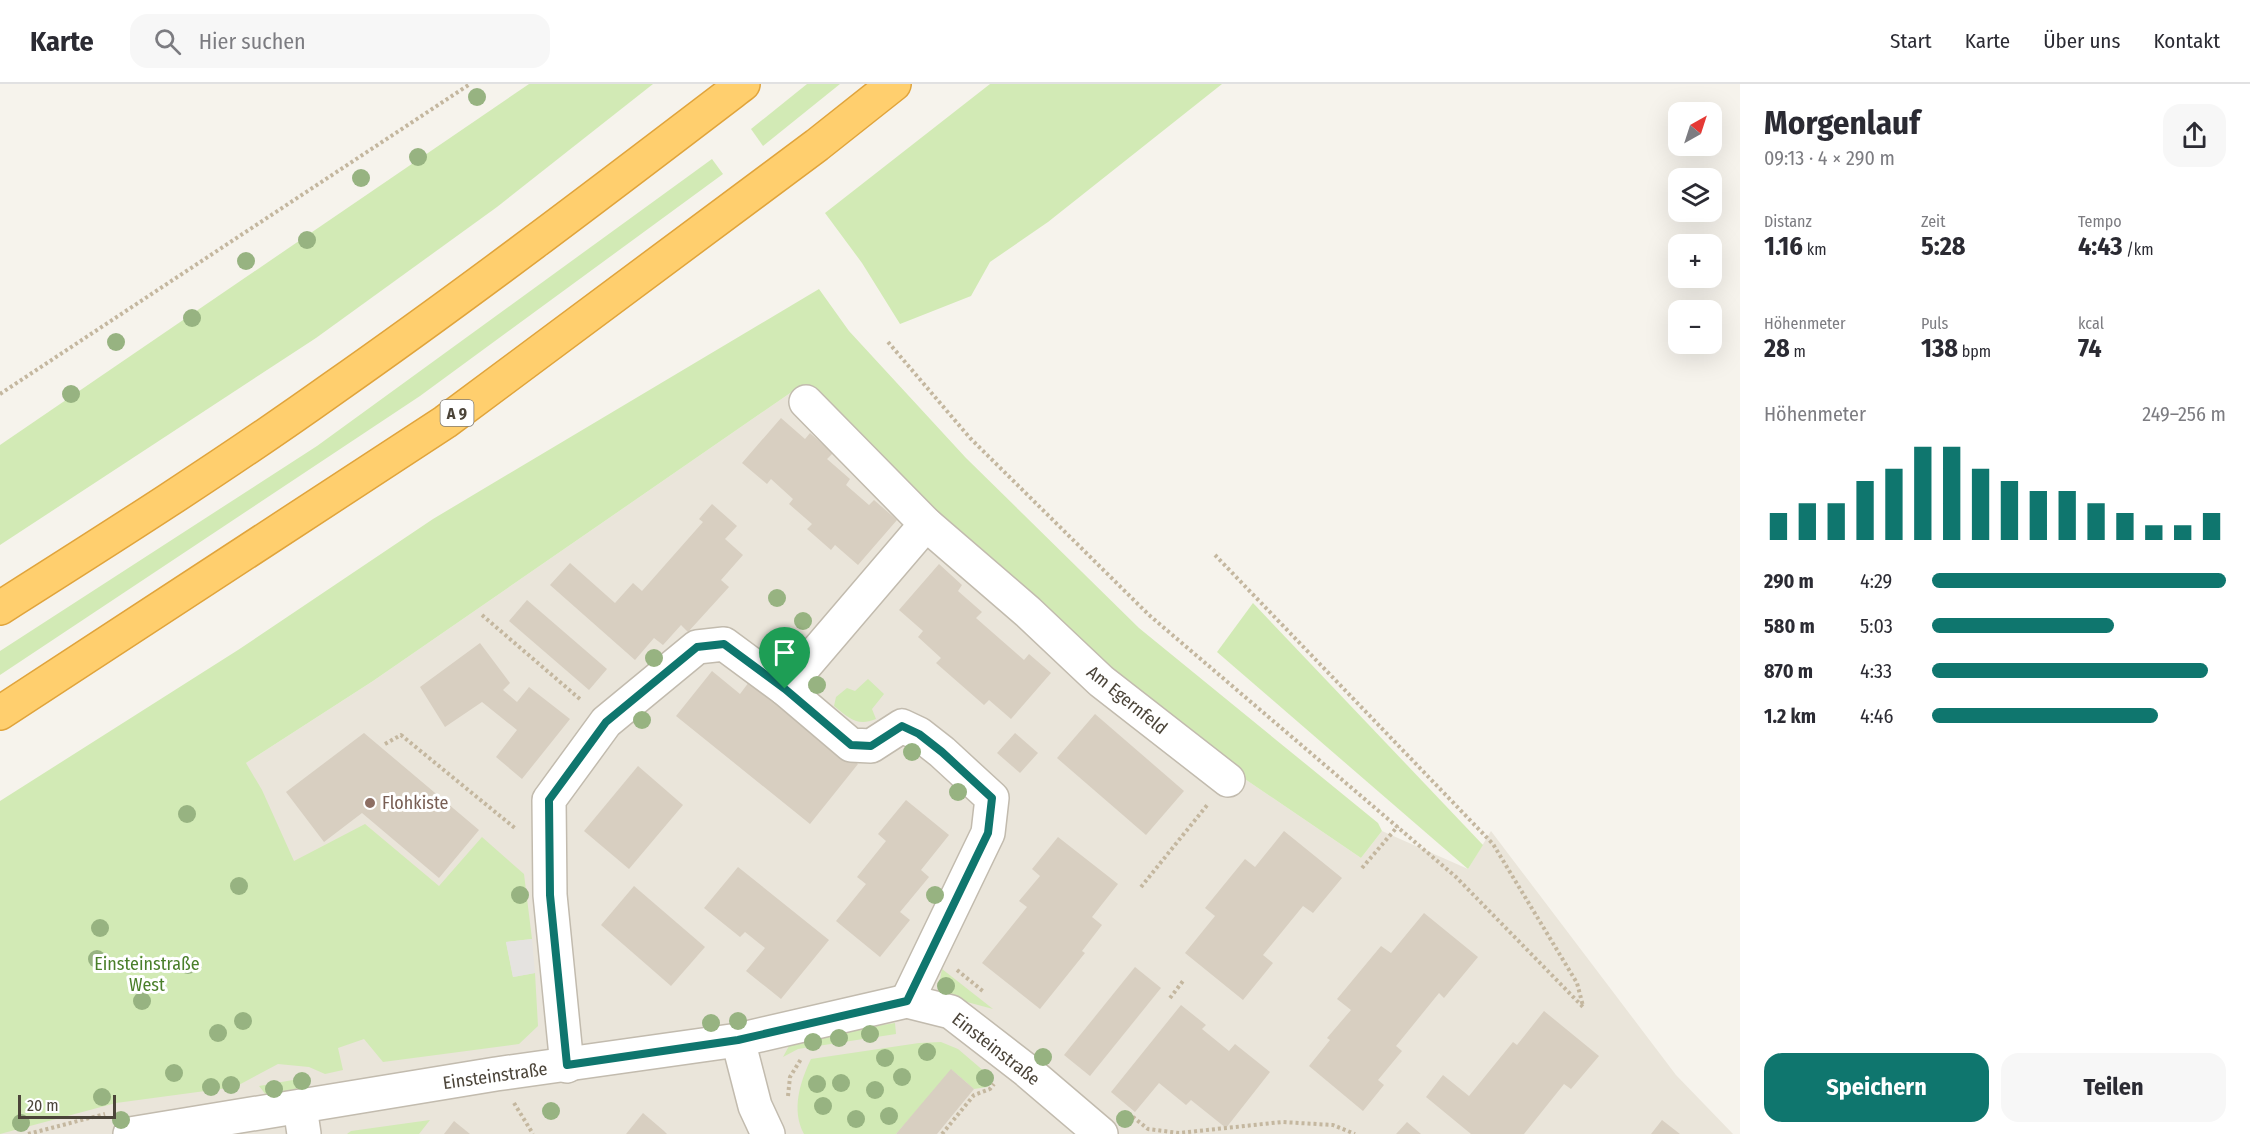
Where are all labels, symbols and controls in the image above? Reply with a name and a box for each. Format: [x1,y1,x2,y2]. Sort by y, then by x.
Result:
search box [130,14,550,68]
text: Karte [30,25,94,58]
icon: search [151,25,184,58]
text: Hier suchen [199,28,306,55]
text: Start [1890,28,1932,54]
text: Karte [1965,28,2010,54]
text: Über uns [2043,28,2120,54]
text: Kontakt [2153,28,2220,54]
north arrow [1668,102,1722,156]
map controls [1668,102,1722,354]
text: Morgenlauf [1764,103,1920,143]
button: share [2163,104,2226,167]
text: 09:13 · 4 × 290 m [1764,146,1895,170]
button: layers [1668,168,1722,222]
text: Distanz [1764,212,1812,231]
text: Zeit [1921,212,1945,231]
text: Tempo [2078,212,2122,231]
text: 1.16 [1764,231,1803,262]
text: 5:28 [1921,231,1966,262]
text: 4:43 [2078,231,2123,262]
button: + [1668,234,1722,288]
text: km [1803,240,1826,259]
text: /km [2123,240,2154,259]
button: − [1668,300,1722,354]
text: Höhenmeter [1764,314,1846,333]
text: Puls [1921,314,1948,333]
text: kcal [2078,314,2104,333]
text: 28 [1764,333,1790,364]
text: 138 [1921,333,1958,364]
text: 74 [2078,333,2102,364]
text: m [1790,342,1806,361]
text: bpm [1958,342,1991,361]
road number: A 9 [440,400,474,426]
text: Höhenmeter [1764,402,1866,426]
text: 249–256 m [2142,402,2226,426]
text: 290 m [1764,569,1814,593]
text: 4:29 [1860,569,1892,593]
text: 580 m [1764,614,1815,638]
text: 5:03 [1860,614,1893,638]
pin [759,627,810,689]
icon: arrive [768,636,801,669]
text: 870 m [1764,659,1813,683]
text: 4:33 [1860,659,1892,683]
street label: Am Egernfeld [1082,661,1172,739]
text: 1.2 km [1764,704,1816,728]
text: 4:46 [1860,704,1893,728]
place label: Flohkiste [382,792,449,814]
marker: Flohkiste [363,796,377,810]
park label: Einsteinstraße West [94,953,200,996]
street label: Einsteinstraße [948,1008,1044,1090]
button: Speichern [1764,1053,1989,1122]
button: Teilen [2001,1053,2226,1122]
street label: Einsteinstraße [441,1058,549,1094]
scale bar [18,1092,116,1120]
text: 20 m [27,1096,58,1115]

